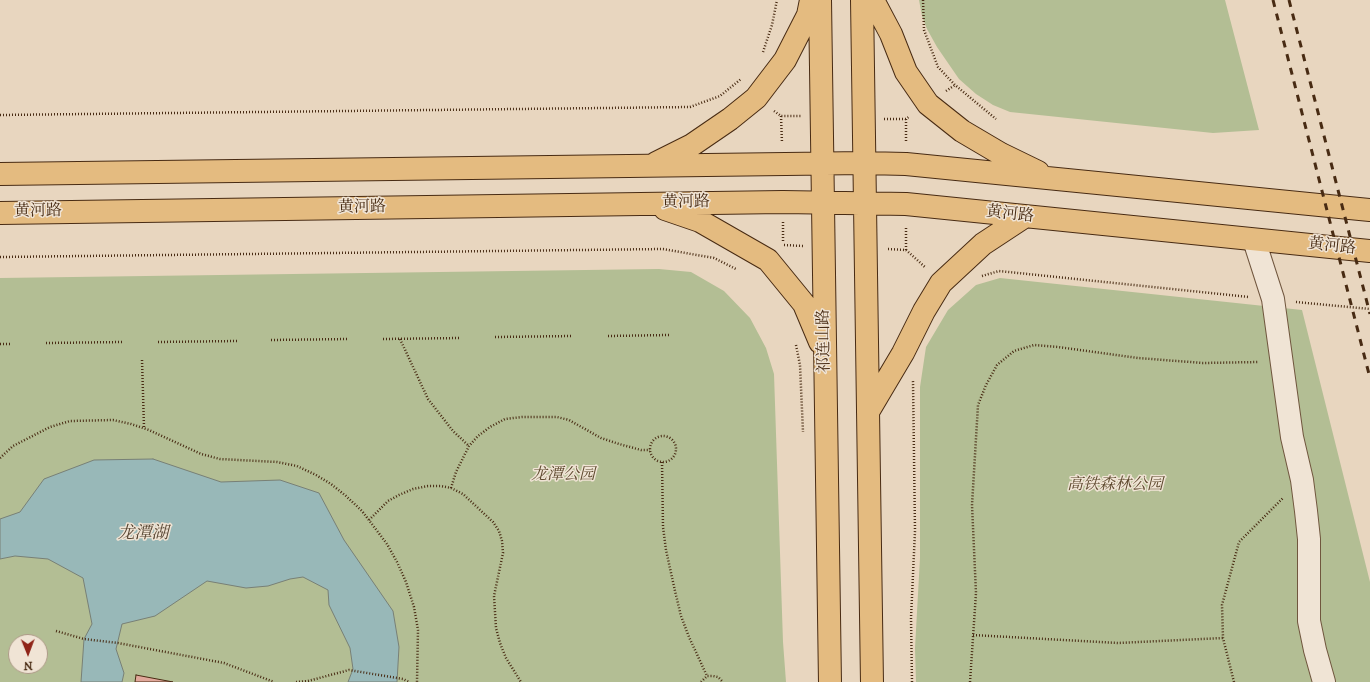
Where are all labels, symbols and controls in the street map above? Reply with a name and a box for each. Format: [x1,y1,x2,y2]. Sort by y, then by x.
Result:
street label: 黄河路 [662,193,710,213]
street label: 黄河路 [338,198,386,218]
street label: 黄河路 [14,202,62,222]
street label: 黄河路 [985,203,1035,227]
street label: 黄河路 [1307,235,1357,259]
street label: 祁连山路 [815,309,835,373]
park label: 龙潭公园 [531,466,595,486]
park label: 高铁森林公园 [1067,476,1163,496]
water label: 龙潭湖 [118,524,168,544]
north arrow [8,634,48,674]
text: N [24,658,33,672]

